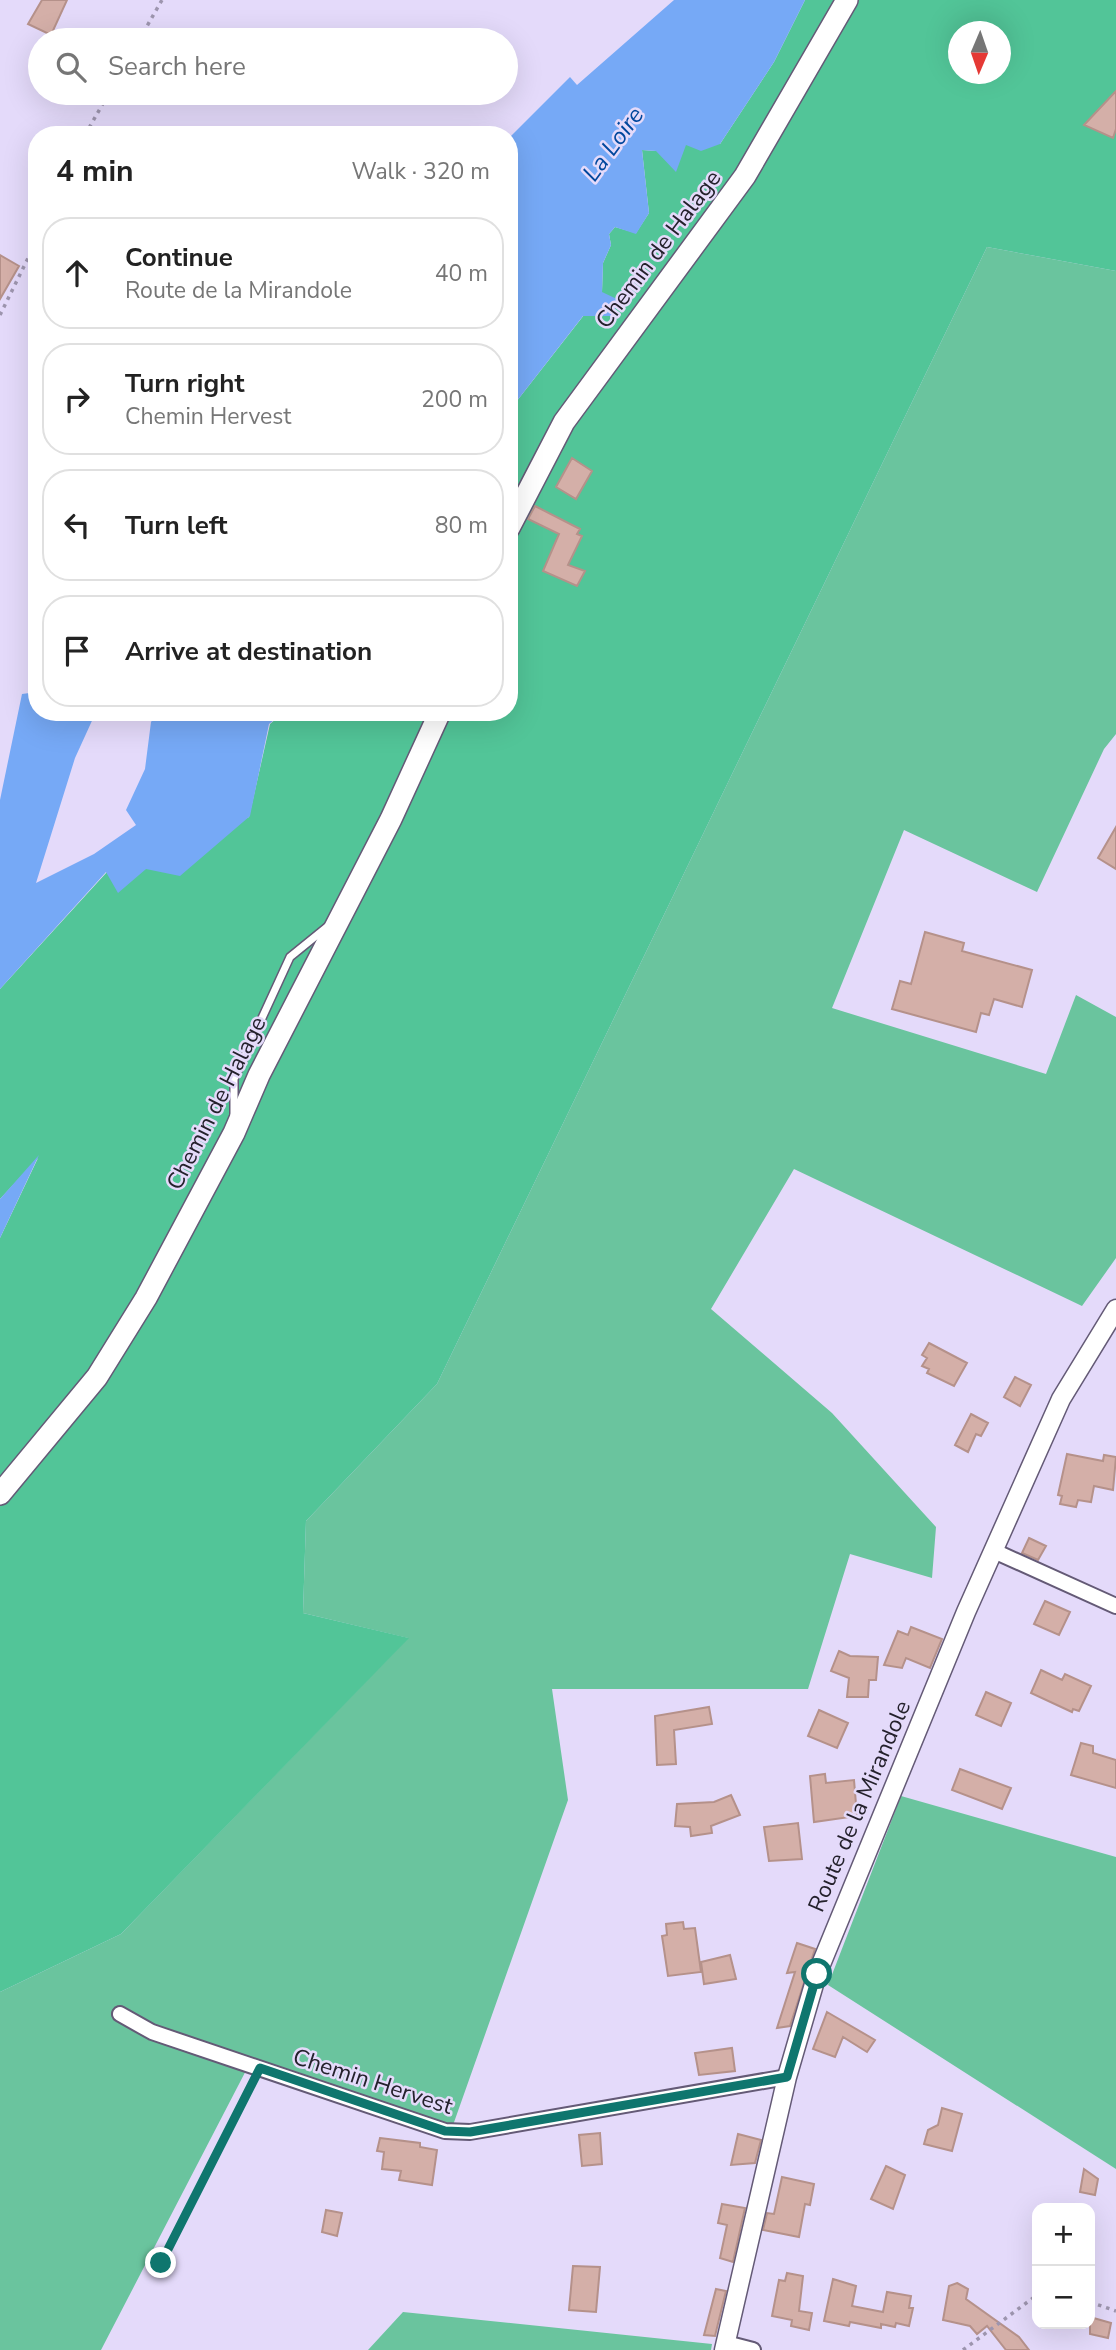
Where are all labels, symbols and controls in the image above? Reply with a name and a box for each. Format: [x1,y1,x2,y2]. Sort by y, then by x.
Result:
north arrow [948,21,1011,84]
search box [28,28,518,105]
icon: search [52,48,90,86]
text: Search here [108,49,246,84]
water label: La Loire [575,100,651,188]
text: 4 min [56,151,134,192]
text: Walk · 320 m [351,156,490,187]
street label: Chemin de Halage [589,164,728,335]
text: Continue [125,240,233,275]
icon: ahead [58,254,96,292]
text: 40 m [435,258,488,289]
text: Route de la Mirandole [125,275,352,306]
text: Turn right [125,366,244,401]
icon: right [58,380,96,418]
text: 200 m [421,384,488,415]
text: Chemin Hervest [125,401,291,432]
icon: left [58,506,96,544]
text: Turn left [125,508,228,543]
text: 80 m [435,510,488,541]
icon: arrive [58,632,96,670]
text: Arrive at destination [125,634,372,669]
street label: Chemin de Halage [159,1011,274,1195]
street label: Route de la Mirandole [801,1696,918,1917]
route start [801,1958,832,1989]
street label: Chemin Hervest [289,2041,458,2122]
map controls [1032,2203,1095,2329]
button: + [1032,2203,1095,2266]
route end [145,2247,176,2278]
button: − [1032,2266,1095,2329]

